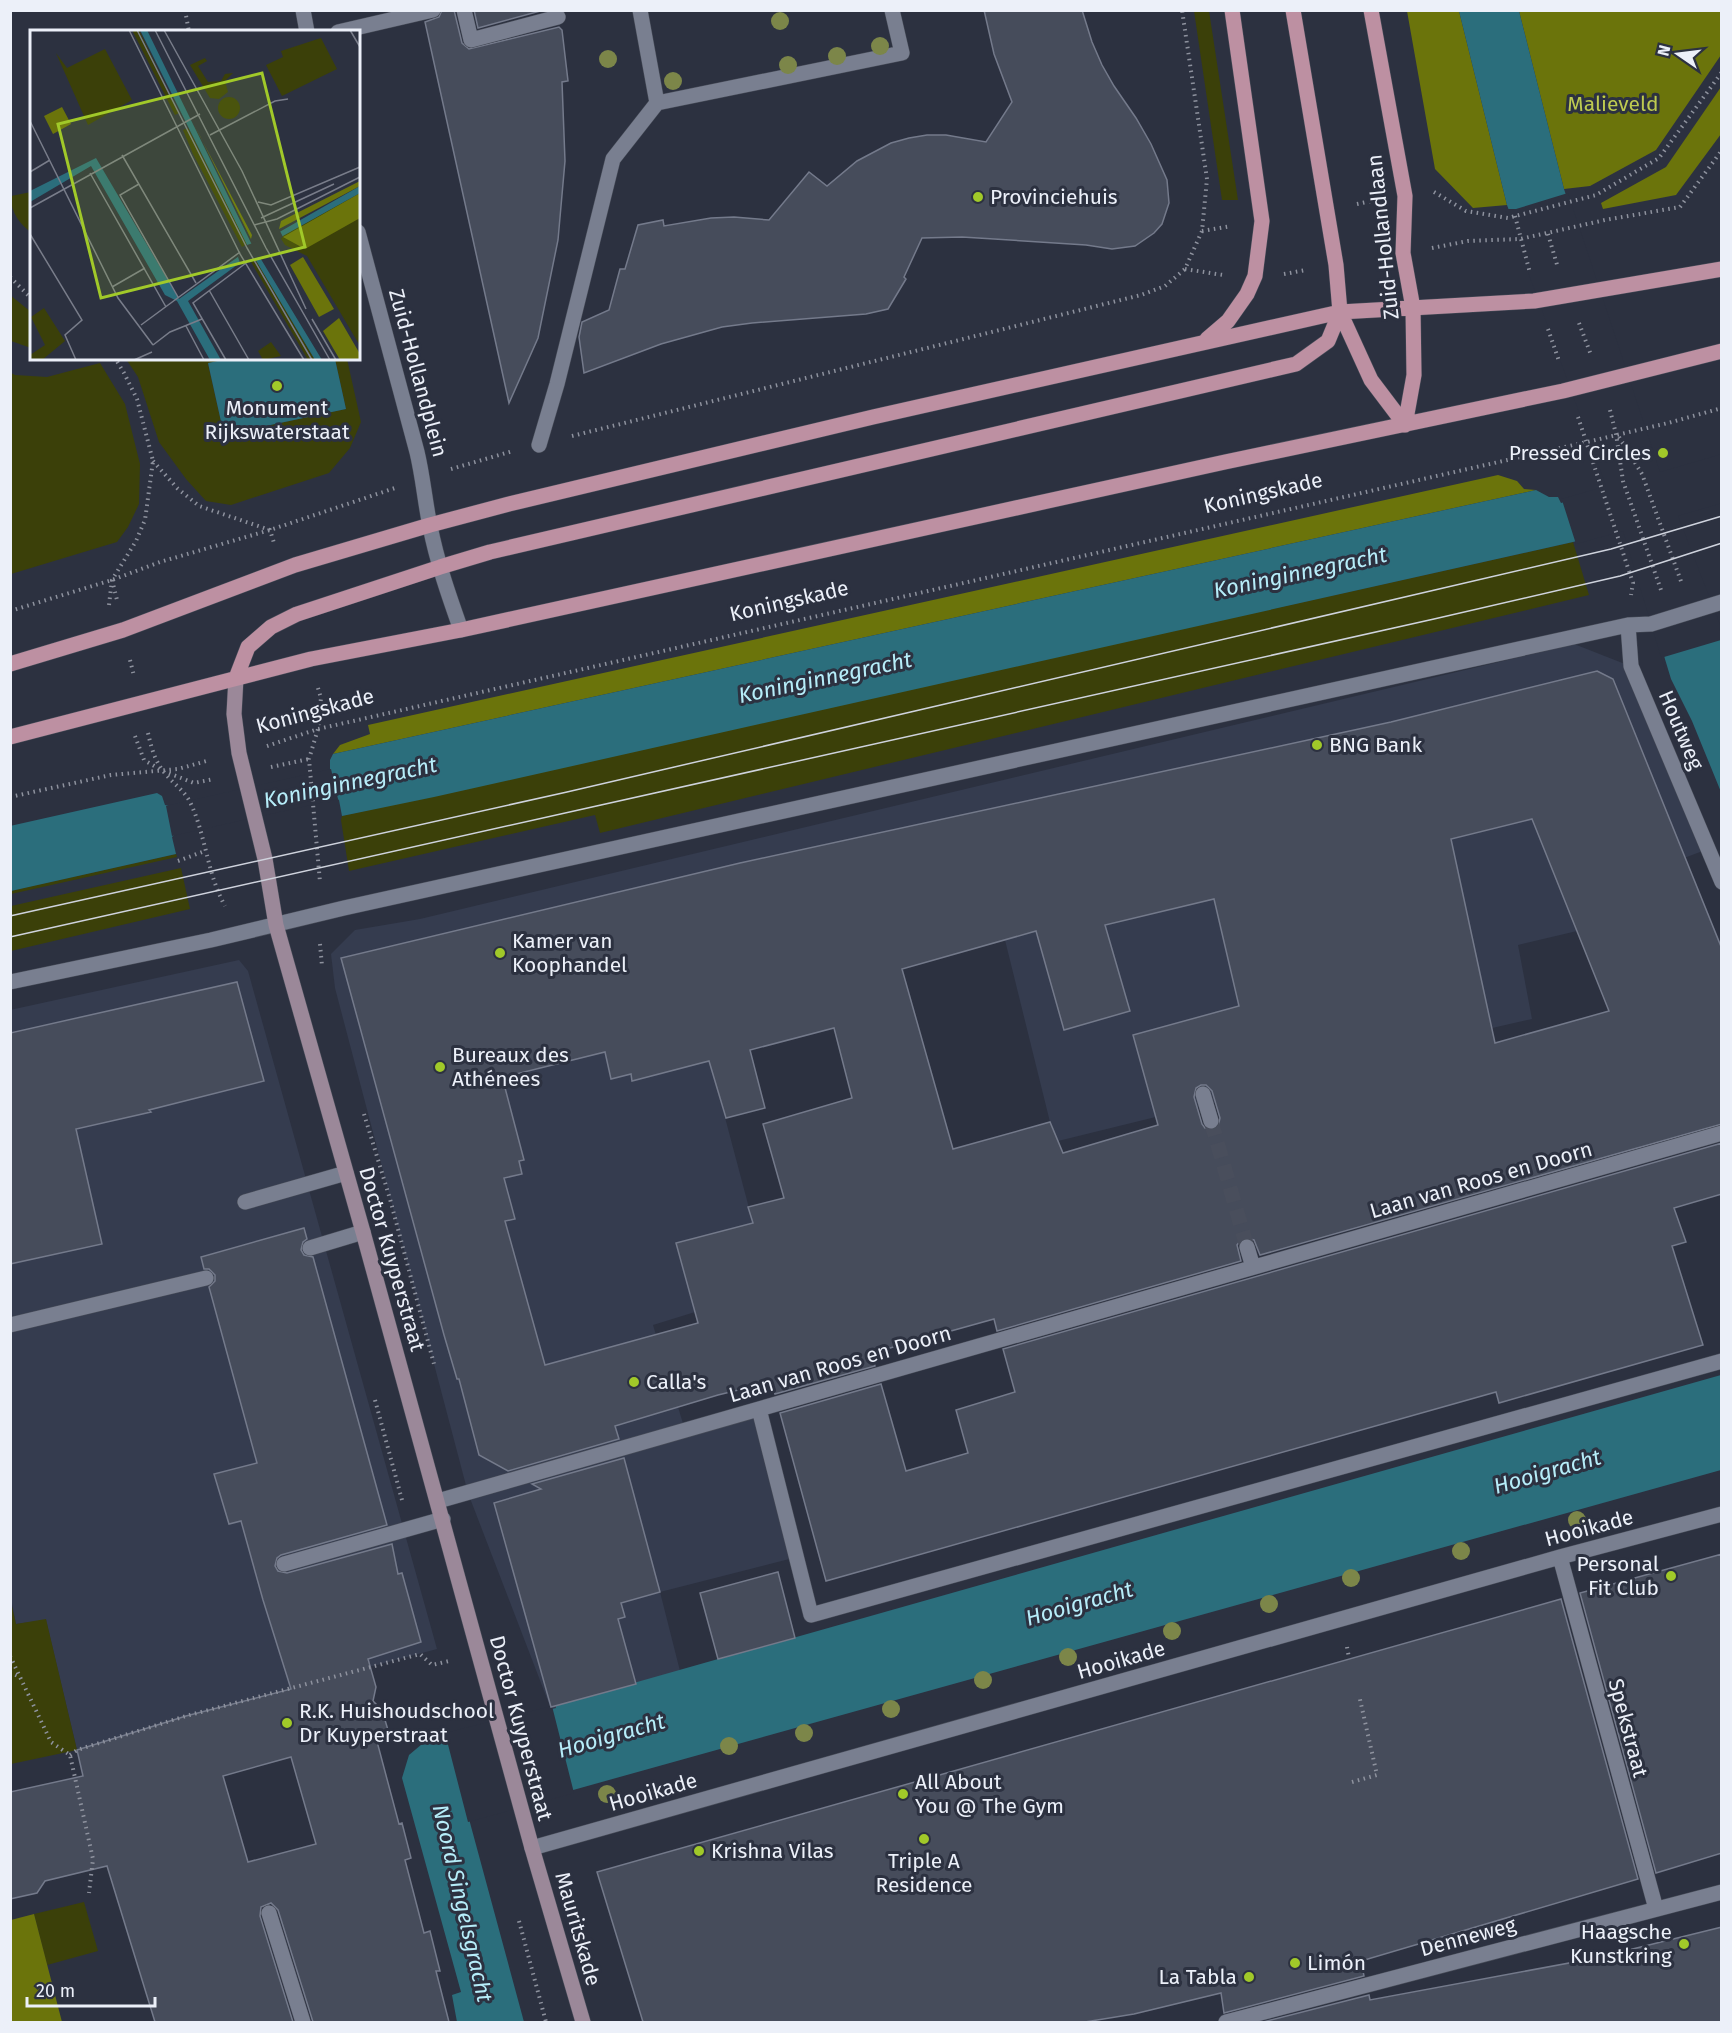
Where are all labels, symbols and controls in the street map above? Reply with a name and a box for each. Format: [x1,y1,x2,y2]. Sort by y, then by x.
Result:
north arrow [1648,24,1708,84]
inset map [30,30,360,360]
text: N [1653,43,1674,58]
park label: Malieveld [1567,91,1659,117]
street label: Zuid-Hollandlaan [1361,153,1405,321]
place label: Provinciehuis [990,184,1118,210]
marker: Provinciehuis [971,190,985,204]
street label: Zuid-Hollandplein [383,286,453,460]
marker: Monument Rijkswaterstaat [270,379,284,393]
place label: Monument Rijkswaterstaat [204,395,350,445]
place label: Pressed Circles [1509,440,1651,466]
marker: Pressed Circles [1656,446,1670,460]
street label: Koningskade [1201,467,1325,519]
water label: Koninginnegracht [1211,541,1389,604]
street label: Koningskade [727,575,851,627]
water label: Koninginnegracht [736,646,914,709]
street label: Koningskade [253,683,377,739]
street label: Houtweg [1653,686,1709,774]
place label: BNG Bank [1329,732,1422,758]
marker: BNG Bank [1310,738,1324,752]
water label: Koninginnegracht [261,751,439,814]
place label: Kamer van Koophandel [512,928,627,978]
marker: Kamer van Koophandel [493,946,507,960]
place label: Bureaux des Athénees [452,1042,569,1092]
marker: Bureaux des Athénees [433,1060,447,1074]
street label: Laan van Roos en Doorn [1367,1136,1595,1224]
street label: Doctor Kuyperstraat [353,1164,431,1355]
street label: Laan van Roos en Doorn [726,1320,954,1408]
place label: Calla's [646,1369,707,1395]
marker: Calla's [627,1375,641,1389]
water label: Hooigracht [1490,1443,1604,1500]
street label: Hooikade [1542,1504,1636,1552]
place label: Personal Fit Club [1576,1551,1659,1601]
marker: Personal Fit Club [1664,1569,1678,1583]
water label: Hooigracht [1022,1575,1136,1632]
street label: Doctor Kuyperstraat [484,1633,558,1824]
street label: Hooikade [1074,1635,1168,1685]
street label: Spekstraat [1602,1676,1654,1781]
place label: R.K. Huishoudschool Dr Kuyperstraat [299,1698,494,1748]
water label: Hooigracht [554,1707,668,1764]
marker: R.K. Huishoudschool Dr Kuyperstraat [280,1716,294,1730]
street label: Hooikade [606,1767,700,1817]
place label: All About You @ The Gym [915,1769,1064,1819]
marker: All About You @ The Gym [896,1787,910,1801]
water label: Noord Singelsgracht [427,1802,498,2005]
marker: Triple A Residence [917,1832,931,1846]
place label: Krishna Vilas [711,1838,834,1864]
marker: Krishna Vilas [692,1844,706,1858]
place label: Triple A Residence [876,1848,972,1898]
street label: Mauritskade [549,1869,607,1989]
street label: Denneweg [1417,1912,1519,1962]
place label: Haagsche Kunstkring [1570,1919,1672,1969]
marker: Haagsche Kunstkring [1677,1937,1691,1951]
place label: Limón [1307,1950,1366,1976]
marker: Limón [1288,1956,1302,1970]
place label: La Tabla [1159,1964,1237,1990]
scale bar [27,1970,154,2008]
marker: La Tabla [1242,1970,1256,1984]
text: 20 m [36,1980,75,2002]

